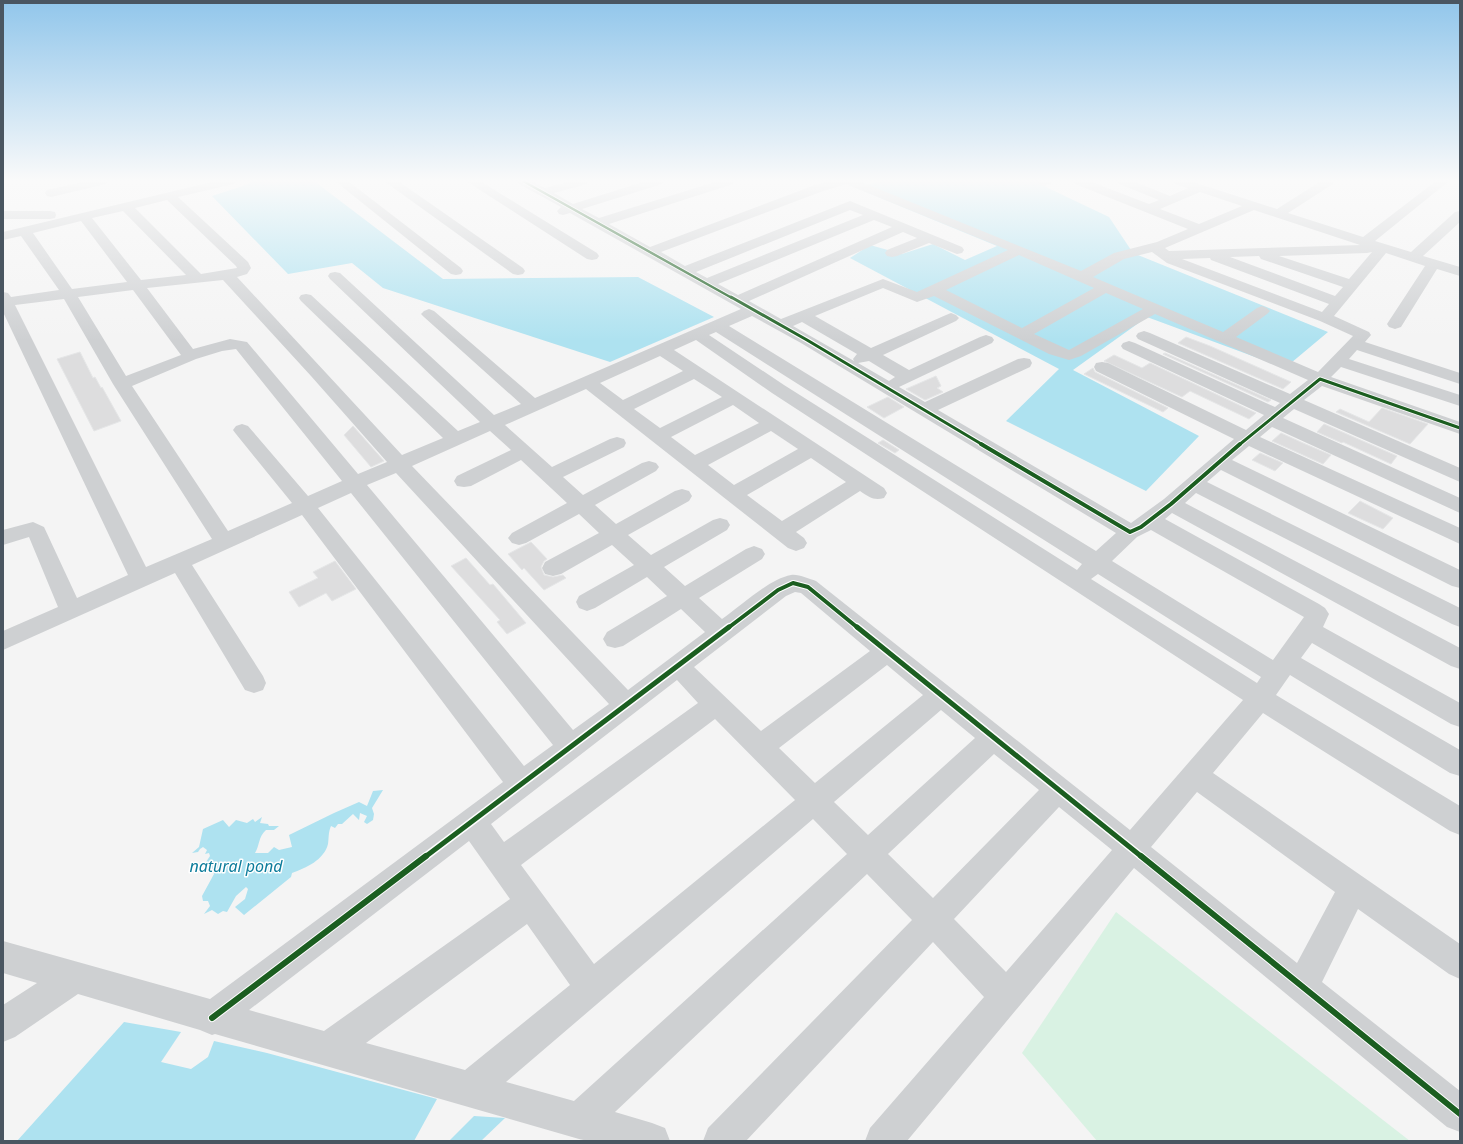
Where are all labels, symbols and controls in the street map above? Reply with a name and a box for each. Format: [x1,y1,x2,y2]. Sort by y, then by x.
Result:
water label: natural pond [189,855,283,877]

